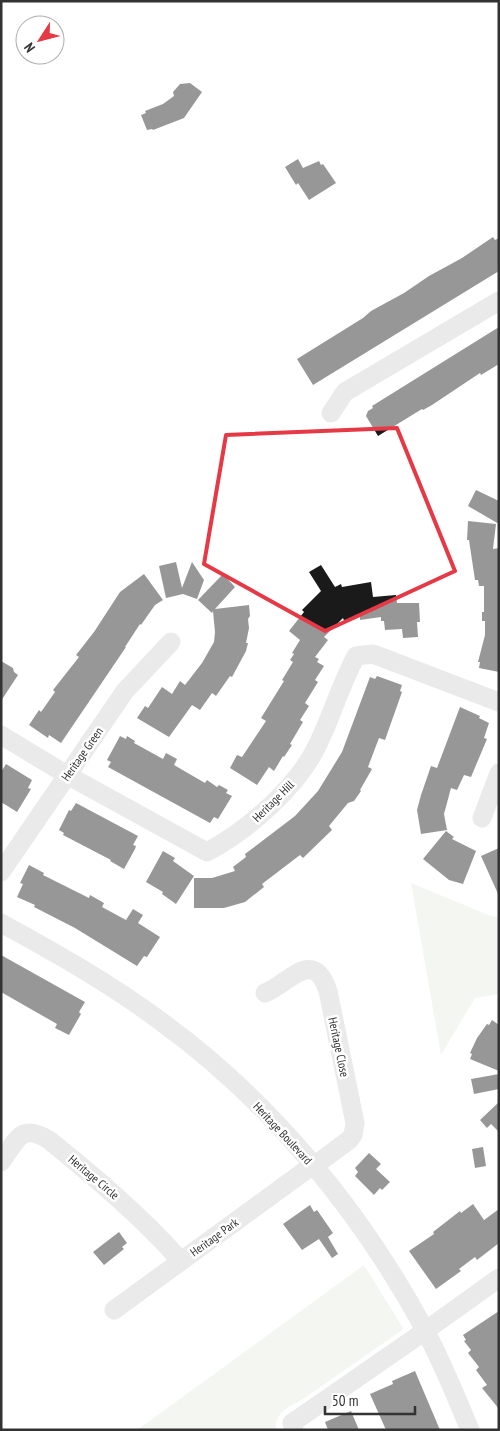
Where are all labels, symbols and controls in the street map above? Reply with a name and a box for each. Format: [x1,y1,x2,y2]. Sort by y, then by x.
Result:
north arrow [15,15,65,65]
text: N [20,39,39,56]
street label: Heritage Green [58,724,106,784]
street label: Heritage Hill [249,777,297,825]
street label: Heritage Close [325,1016,353,1078]
street label: Heritage Boulevard [250,1099,316,1167]
street label: Heritage Circle [66,1151,122,1203]
street label: Heritage Park [187,1214,241,1259]
scale bar [325,1384,415,1416]
text: 50 m [332,1391,358,1410]

